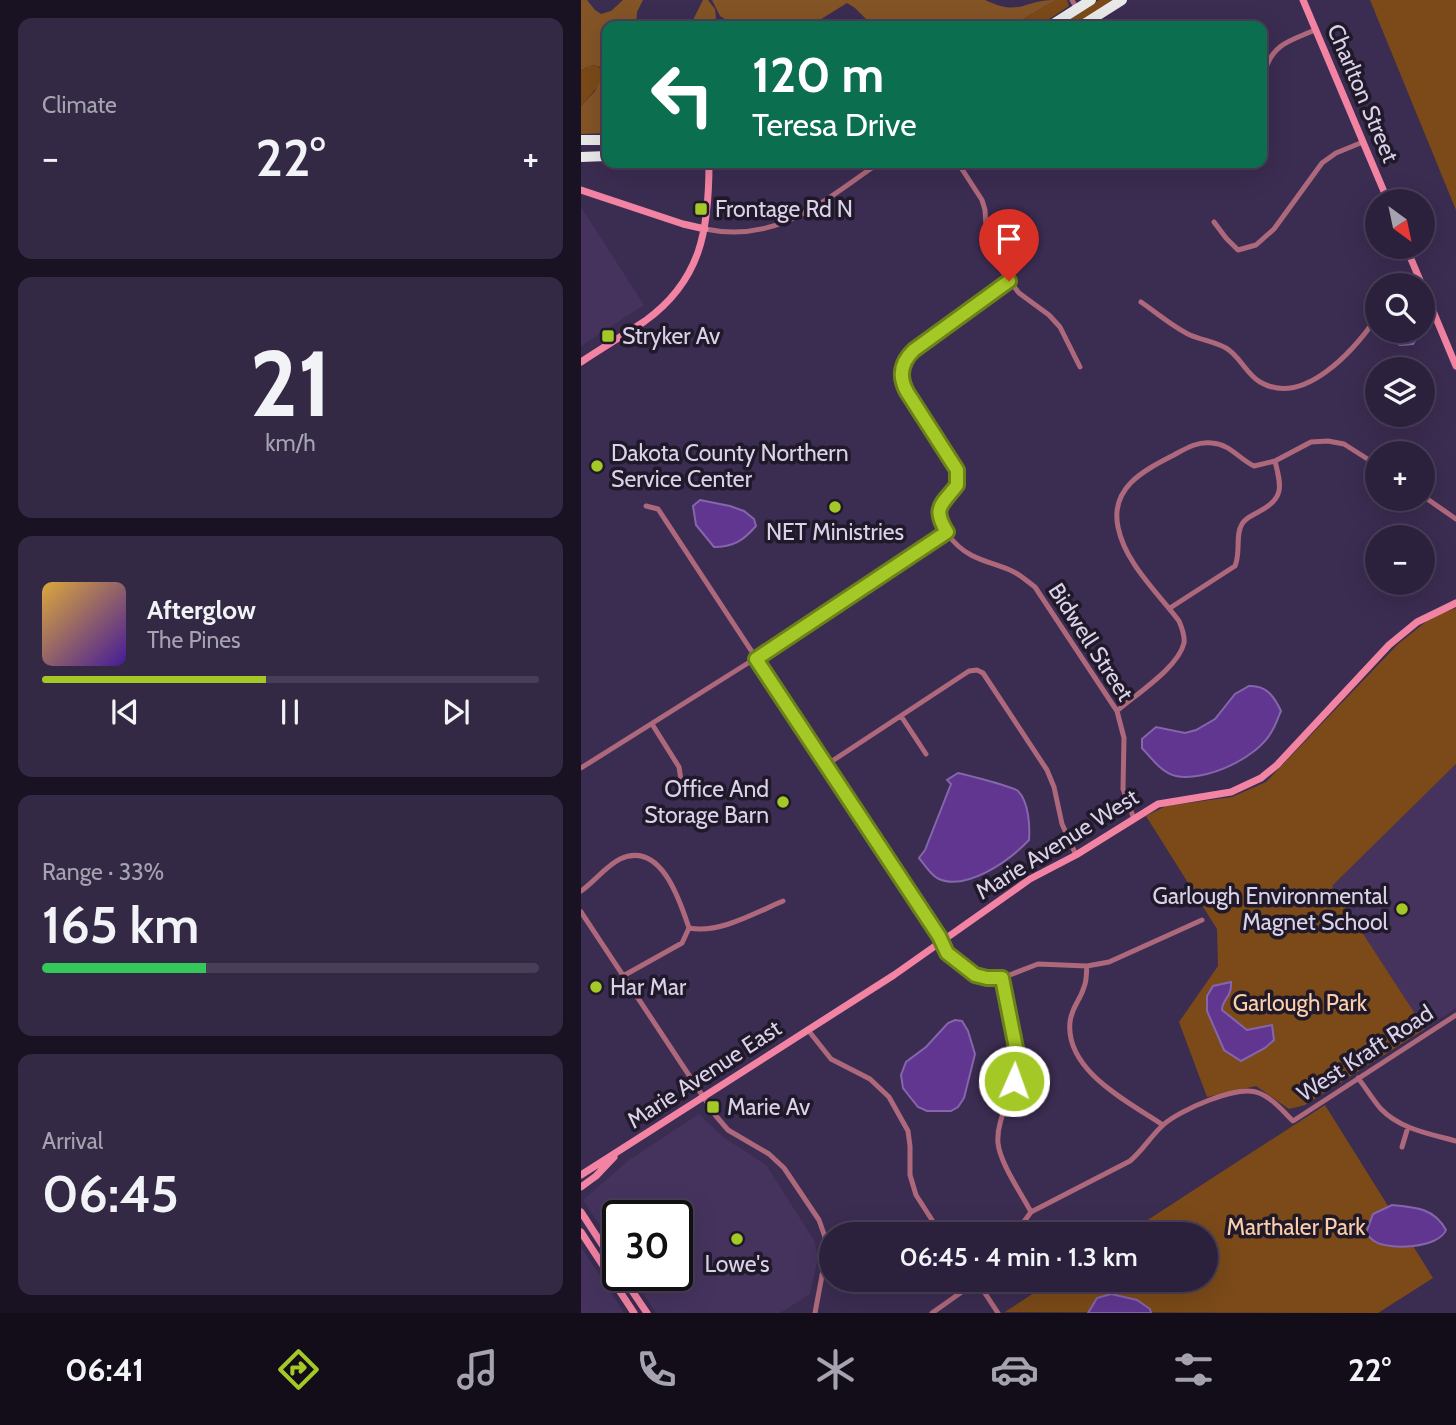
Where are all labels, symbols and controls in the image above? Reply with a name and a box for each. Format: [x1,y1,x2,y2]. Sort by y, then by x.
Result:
street label: Charlton Street [1321,20,1405,167]
text: 120 m [752,45,884,104]
icon: left [637,49,728,140]
text: Climate [42,91,117,119]
text: Teresa Drive [752,105,917,144]
text: 22° [256,126,325,189]
text: − [42,134,59,181]
text: + [522,134,539,181]
north arrow [1365,189,1435,259]
map controls [1365,189,1435,595]
place label: Frontage Rd N [715,195,853,223]
marker: Frontage Rd N [693,201,709,217]
pin [979,209,1039,281]
icon: arrive [990,220,1028,258]
button: search [1365,273,1435,343]
place label: Stryker Av [622,322,721,350]
text: 21 [250,328,331,439]
marker: Stryker Av [600,328,616,344]
button: layers [1365,357,1435,427]
text: km/h [265,429,316,457]
place label: Dakota County Northern Service Center [611,439,849,493]
button: + [1365,441,1435,511]
marker: Dakota County Northern Service Center [589,458,605,474]
marker: NET Ministries [827,499,843,515]
place label: NET Ministries [766,518,904,546]
button: − [1365,525,1435,595]
street label: Bidwell Street [1043,578,1140,706]
text: Afterglow [147,594,256,626]
text: The Pines [147,626,241,654]
icon: previous [106,693,144,731]
icon: pause [271,693,309,731]
icon: next [437,693,475,731]
place label: Office And Storage Barn [644,775,769,829]
street label: Marie Avenue West [970,783,1144,905]
marker: Office And Storage Barn [775,794,791,810]
text: Range · 33% [42,858,164,886]
place label: Garlough Environmental Magnet School [1153,882,1389,936]
text: 165 km [42,893,199,956]
marker: Garlough Environmental Magnet School [1394,901,1410,917]
place label: Har Mar [610,973,687,1001]
marker: Har Mar [588,979,604,995]
park label: Garlough Park [1233,989,1368,1017]
street label: West Kraft Road [1292,999,1438,1107]
street label: Marie Avenue East [622,1014,786,1134]
position arrow [977,1044,1051,1118]
place label: Marie Av [727,1093,810,1121]
marker: Marie Av [705,1099,721,1115]
text: Arrival [42,1127,103,1155]
text: 06:45 [42,1162,179,1225]
speed limit sign: 30 [602,1200,693,1291]
park label: Marthaler Park [1226,1213,1366,1241]
marker: Lowe's [729,1231,745,1247]
text: 06:45 · 4 min · 1.3 km [899,1241,1138,1273]
place label: Lowe's [704,1250,770,1278]
icon: directions [274,1345,323,1394]
icon: music [453,1345,502,1394]
icon: phone [632,1345,681,1394]
icon: climate [811,1345,860,1394]
icon: car [990,1345,1039,1394]
icon: filters [1169,1345,1218,1394]
text: 06:41 [65,1350,144,1389]
text: 22° [1348,1350,1391,1389]

